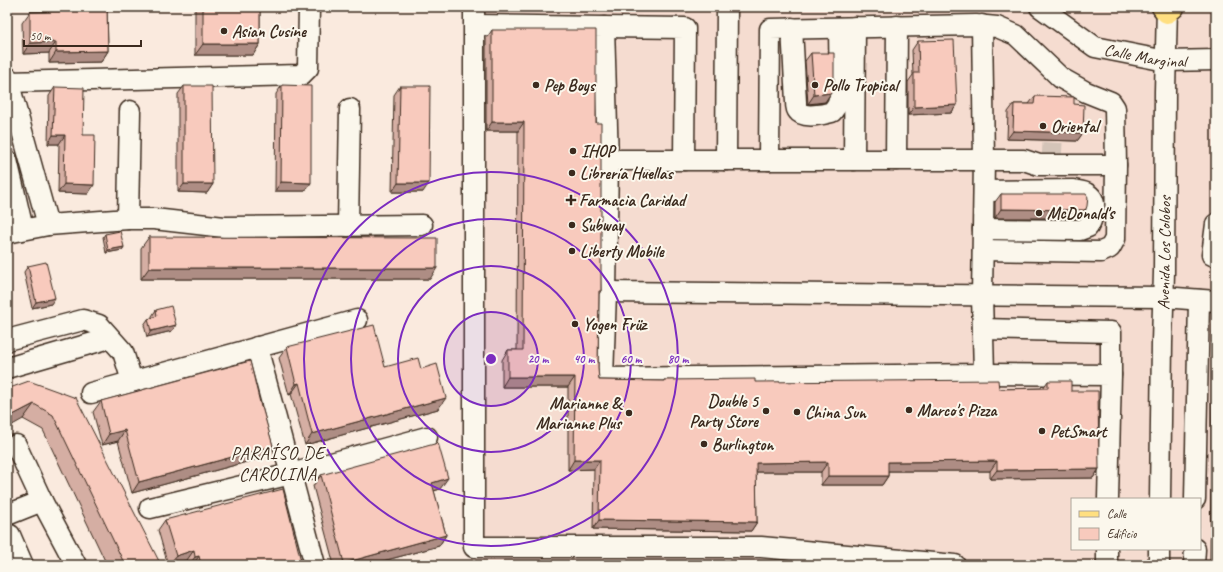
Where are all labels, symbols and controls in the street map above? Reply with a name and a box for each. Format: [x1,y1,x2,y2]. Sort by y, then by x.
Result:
place label: Asian Cusine [232,21,307,42]
scale bar [24,22,141,48]
marker: Asian Cusine [219,26,229,36]
text: 50 m [30,28,52,44]
street label: Calle Marginal [1102,39,1189,72]
place label: Pep Boys [544,75,597,96]
place label: Pollo Tropical [823,75,901,96]
marker: Pep Boys [531,80,541,90]
marker: Pollo Tropical [810,80,820,90]
place label: Oriental [1051,116,1102,137]
marker: Oriental [1038,121,1048,131]
place label: IHOP [581,141,617,162]
marker: IHOP [568,146,578,156]
place label: Librería Huellas [580,163,674,184]
marker: Librería Huellas [567,168,577,178]
place label: Farmacia Caridad [579,190,688,211]
street label: Avenida Los Colobos [1152,194,1175,310]
marker: Farmacia Caridad [566,195,576,205]
place label: McDonald's [1047,203,1116,224]
marker: McDonald's [1034,208,1044,218]
place label: Subway [580,215,626,236]
marker: Subway [567,220,577,230]
place label: Liberty Mobile [580,241,665,262]
marker: Liberty Mobile [567,246,577,256]
place label: Yogen Früz [583,314,648,335]
marker: Yogen Früz [570,319,580,329]
text: 20 m [528,351,549,367]
text: 40 m [574,351,595,367]
text: 60 m [621,351,643,367]
text: 80 m [668,351,689,367]
centre of rings [484,352,498,366]
place label: Double 5 Party Store [689,391,760,432]
place label: Marianne & Marianne Plus [536,393,623,434]
place label: Marco's Pizza [917,400,999,421]
place label: China Sun [805,402,867,423]
marker: Marco's Pizza [904,405,914,415]
marker: Double 5 Party Store [761,406,771,416]
marker: China Sun [792,407,802,417]
marker: Marianne & Marianne Plus [624,408,634,418]
place label: PetSmart [1050,421,1109,442]
marker: PetSmart [1037,426,1047,436]
place label: Burlington [712,434,774,455]
marker: Burlington [699,439,709,449]
district label: PARAÍSO DE CAROLINA [231,442,327,485]
legend [1071,498,1201,550]
text: Calle [1107,506,1127,522]
text: Edificio [1107,526,1137,542]

